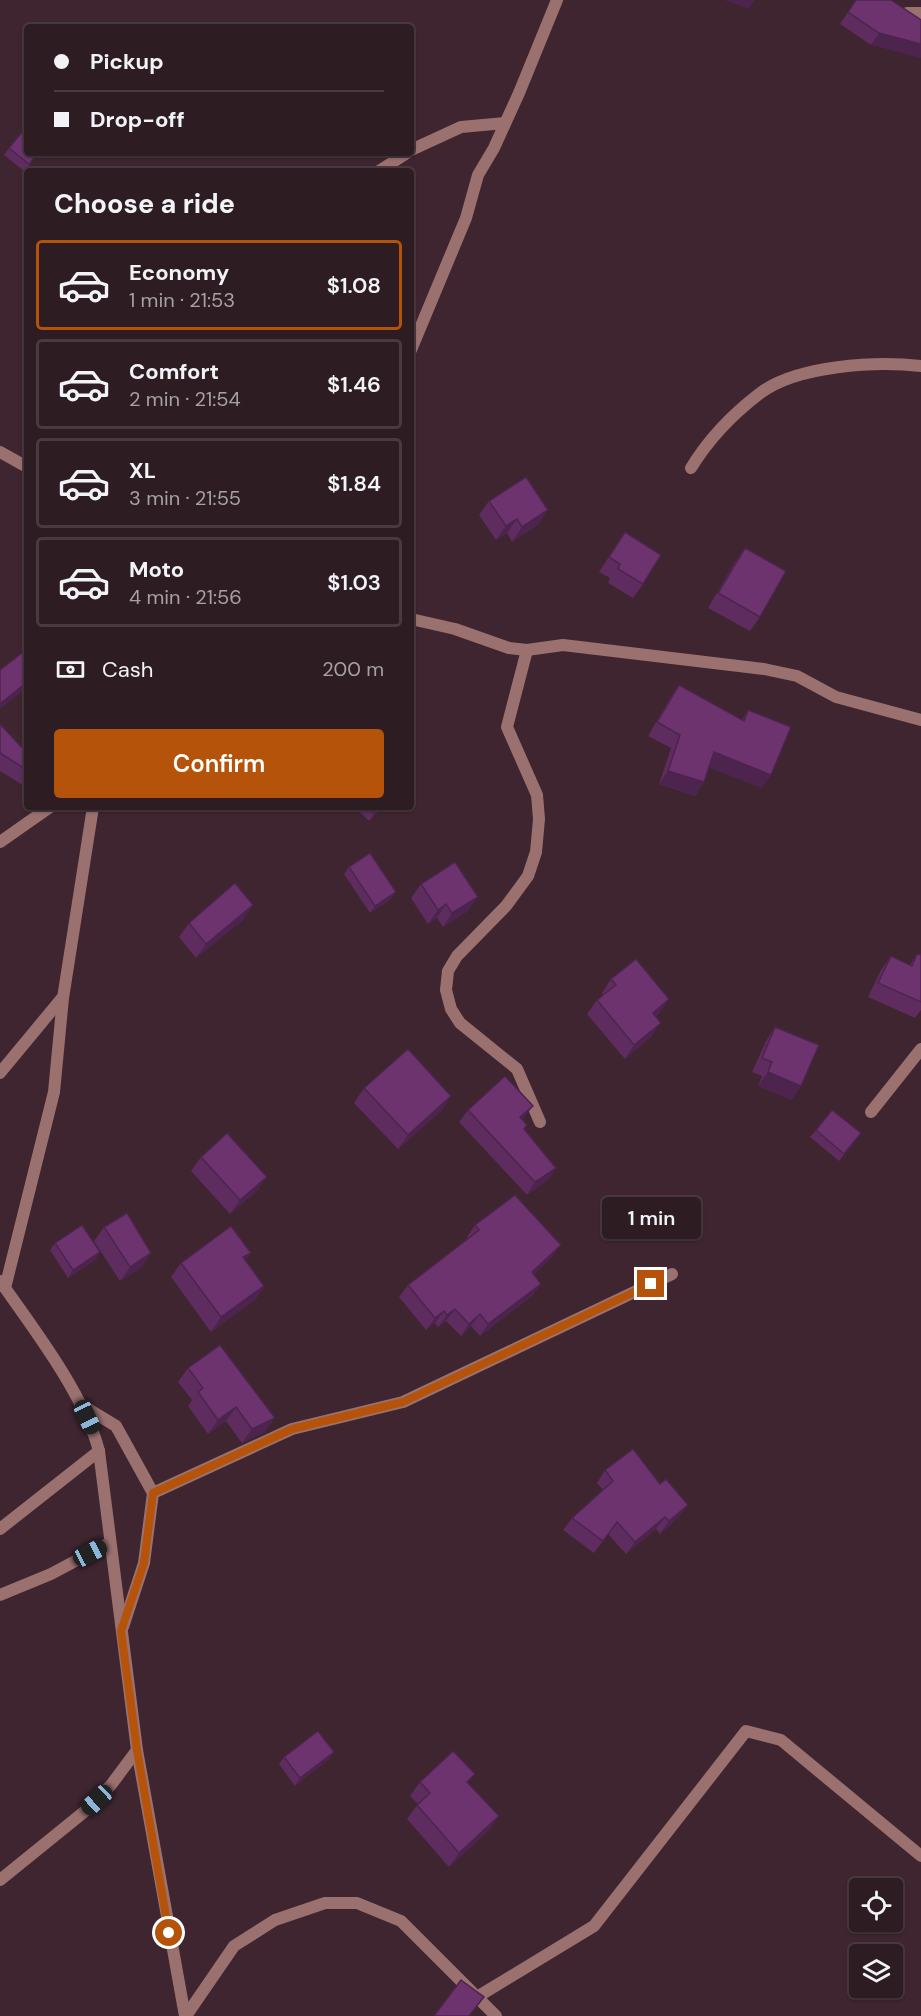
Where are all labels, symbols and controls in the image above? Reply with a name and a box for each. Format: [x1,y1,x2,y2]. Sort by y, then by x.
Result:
text: Pickup [90,47,164,76]
text: Drop-off [90,105,185,134]
text: Choose a ride [54,186,235,221]
icon: car [57,258,111,312]
text: Economy [129,258,229,287]
text: $1.08 [327,271,381,300]
text: 1 min · 21:53 [129,287,235,313]
icon: car [57,357,111,411]
text: Comfort [129,357,219,386]
text: $1.46 [327,370,381,399]
text: 2 min · 21:54 [129,386,241,412]
icon: car [57,456,111,510]
text: XL [129,456,156,485]
text: $1.84 [327,469,381,498]
text: 3 min · 21:55 [129,485,241,511]
icon: car [57,555,111,609]
text: Moto [129,555,184,584]
text: $1.03 [327,568,381,597]
text: 4 min · 21:56 [129,584,242,610]
icon: cash [54,653,87,686]
text: Cash [102,655,153,684]
text: 200 m [322,656,384,682]
button: Confirm [54,729,384,798]
callout: 1 min [602,1197,700,1239]
text: 1 min [628,1205,675,1231]
route end [637,1270,664,1297]
car [71,1397,103,1437]
car [70,1537,110,1569]
car [78,1781,116,1819]
map controls [849,1878,903,1998]
button: locate [849,1878,903,1932]
route start [155,1919,182,1946]
button: layers [849,1944,903,1998]

